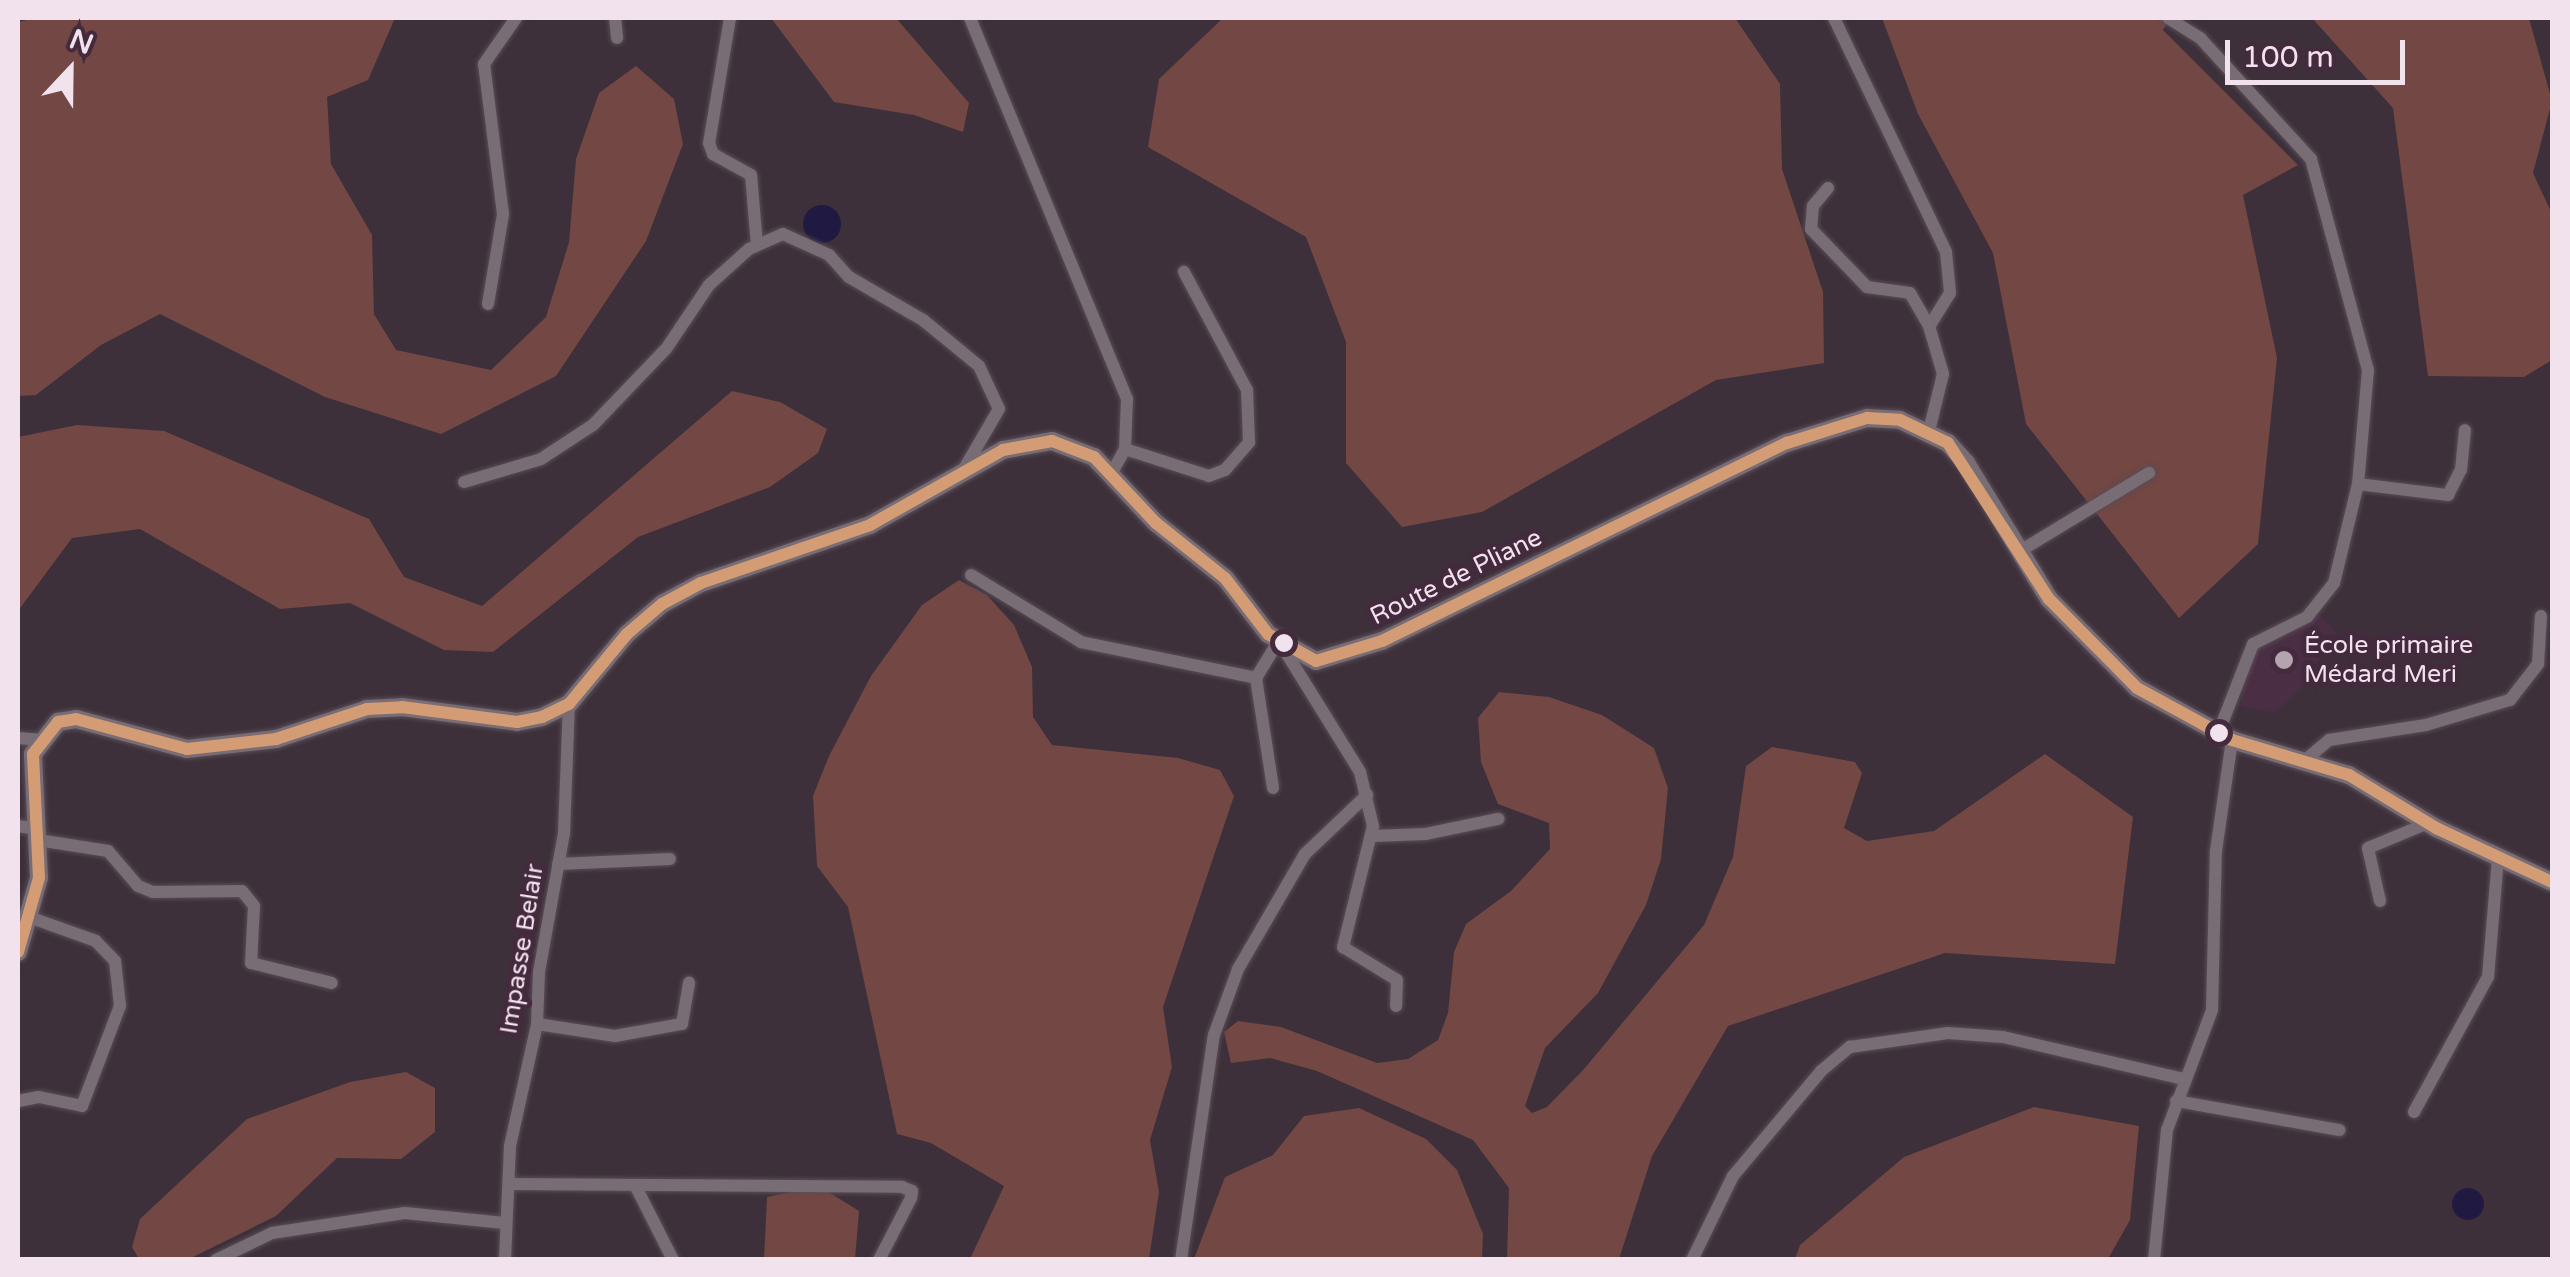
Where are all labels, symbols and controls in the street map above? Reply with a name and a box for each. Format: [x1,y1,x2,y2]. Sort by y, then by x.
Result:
north arrow [20,20,120,120]
scale bar [2230,20,2410,82]
text: N [64,22,98,62]
text: 100 m [2242,39,2334,76]
street label: Route de Pliane [1365,522,1547,632]
place label: École primaire Médard Meri [2304,631,2473,690]
unlabelled marker [1274,633,1294,653]
marker: École primaire Médard Meri [2273,649,2295,671]
unlabelled marker [2209,723,2229,743]
street label: Impasse Belair [494,862,550,1036]

